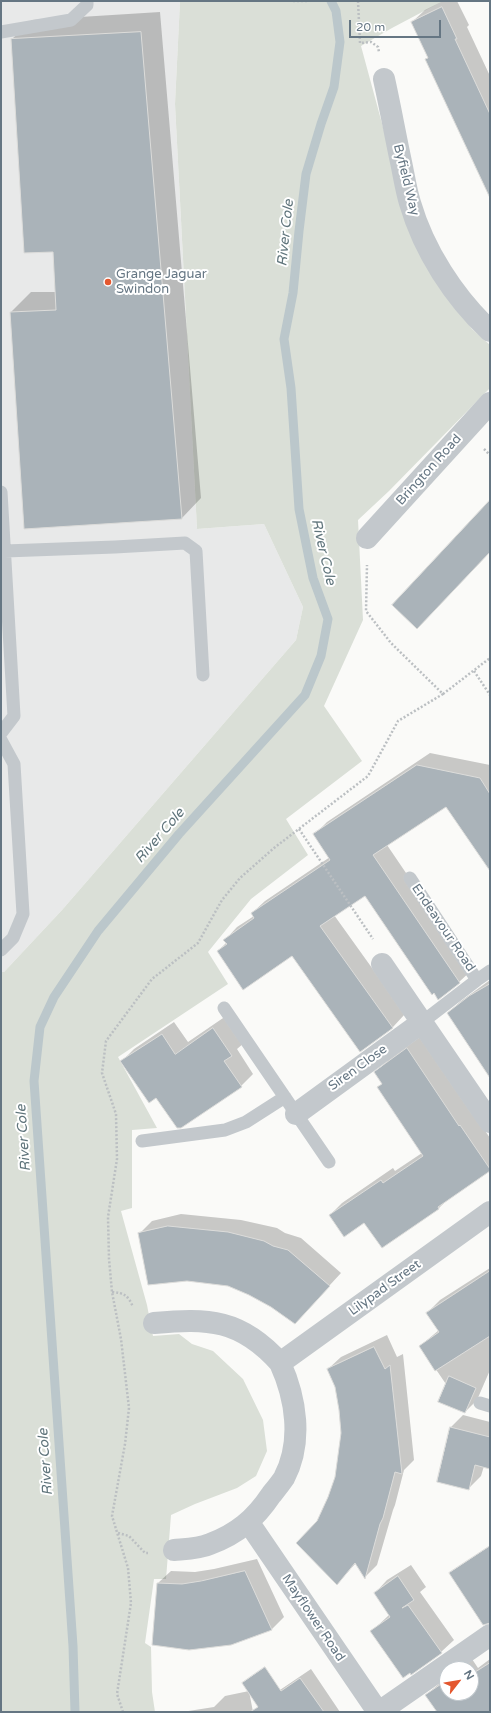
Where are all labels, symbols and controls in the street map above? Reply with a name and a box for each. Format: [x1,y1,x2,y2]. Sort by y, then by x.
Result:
scale bar [351,12,443,38]
text: 20 m [356,20,385,34]
street label: Byfield Way [390,143,422,217]
water label: River Cole [274,199,298,267]
place label: Grange Jaguar Swindon [116,267,207,298]
marker: Grange Jaguar Swindon [103,277,113,287]
street label: Brington Road [393,431,465,509]
water label: River Cole [307,517,339,587]
water label: River Cole [132,805,188,867]
street label: Endeavour Road [408,881,478,975]
street label: Siren Close [326,1042,390,1094]
water label: River Cole [13,1104,35,1172]
street label: Lilypad Street [346,1257,424,1319]
water label: River Cole [35,1428,57,1496]
street label: Mayflower Road [278,1572,348,1664]
north arrow [439,1661,479,1701]
text: N [461,1668,477,1682]

